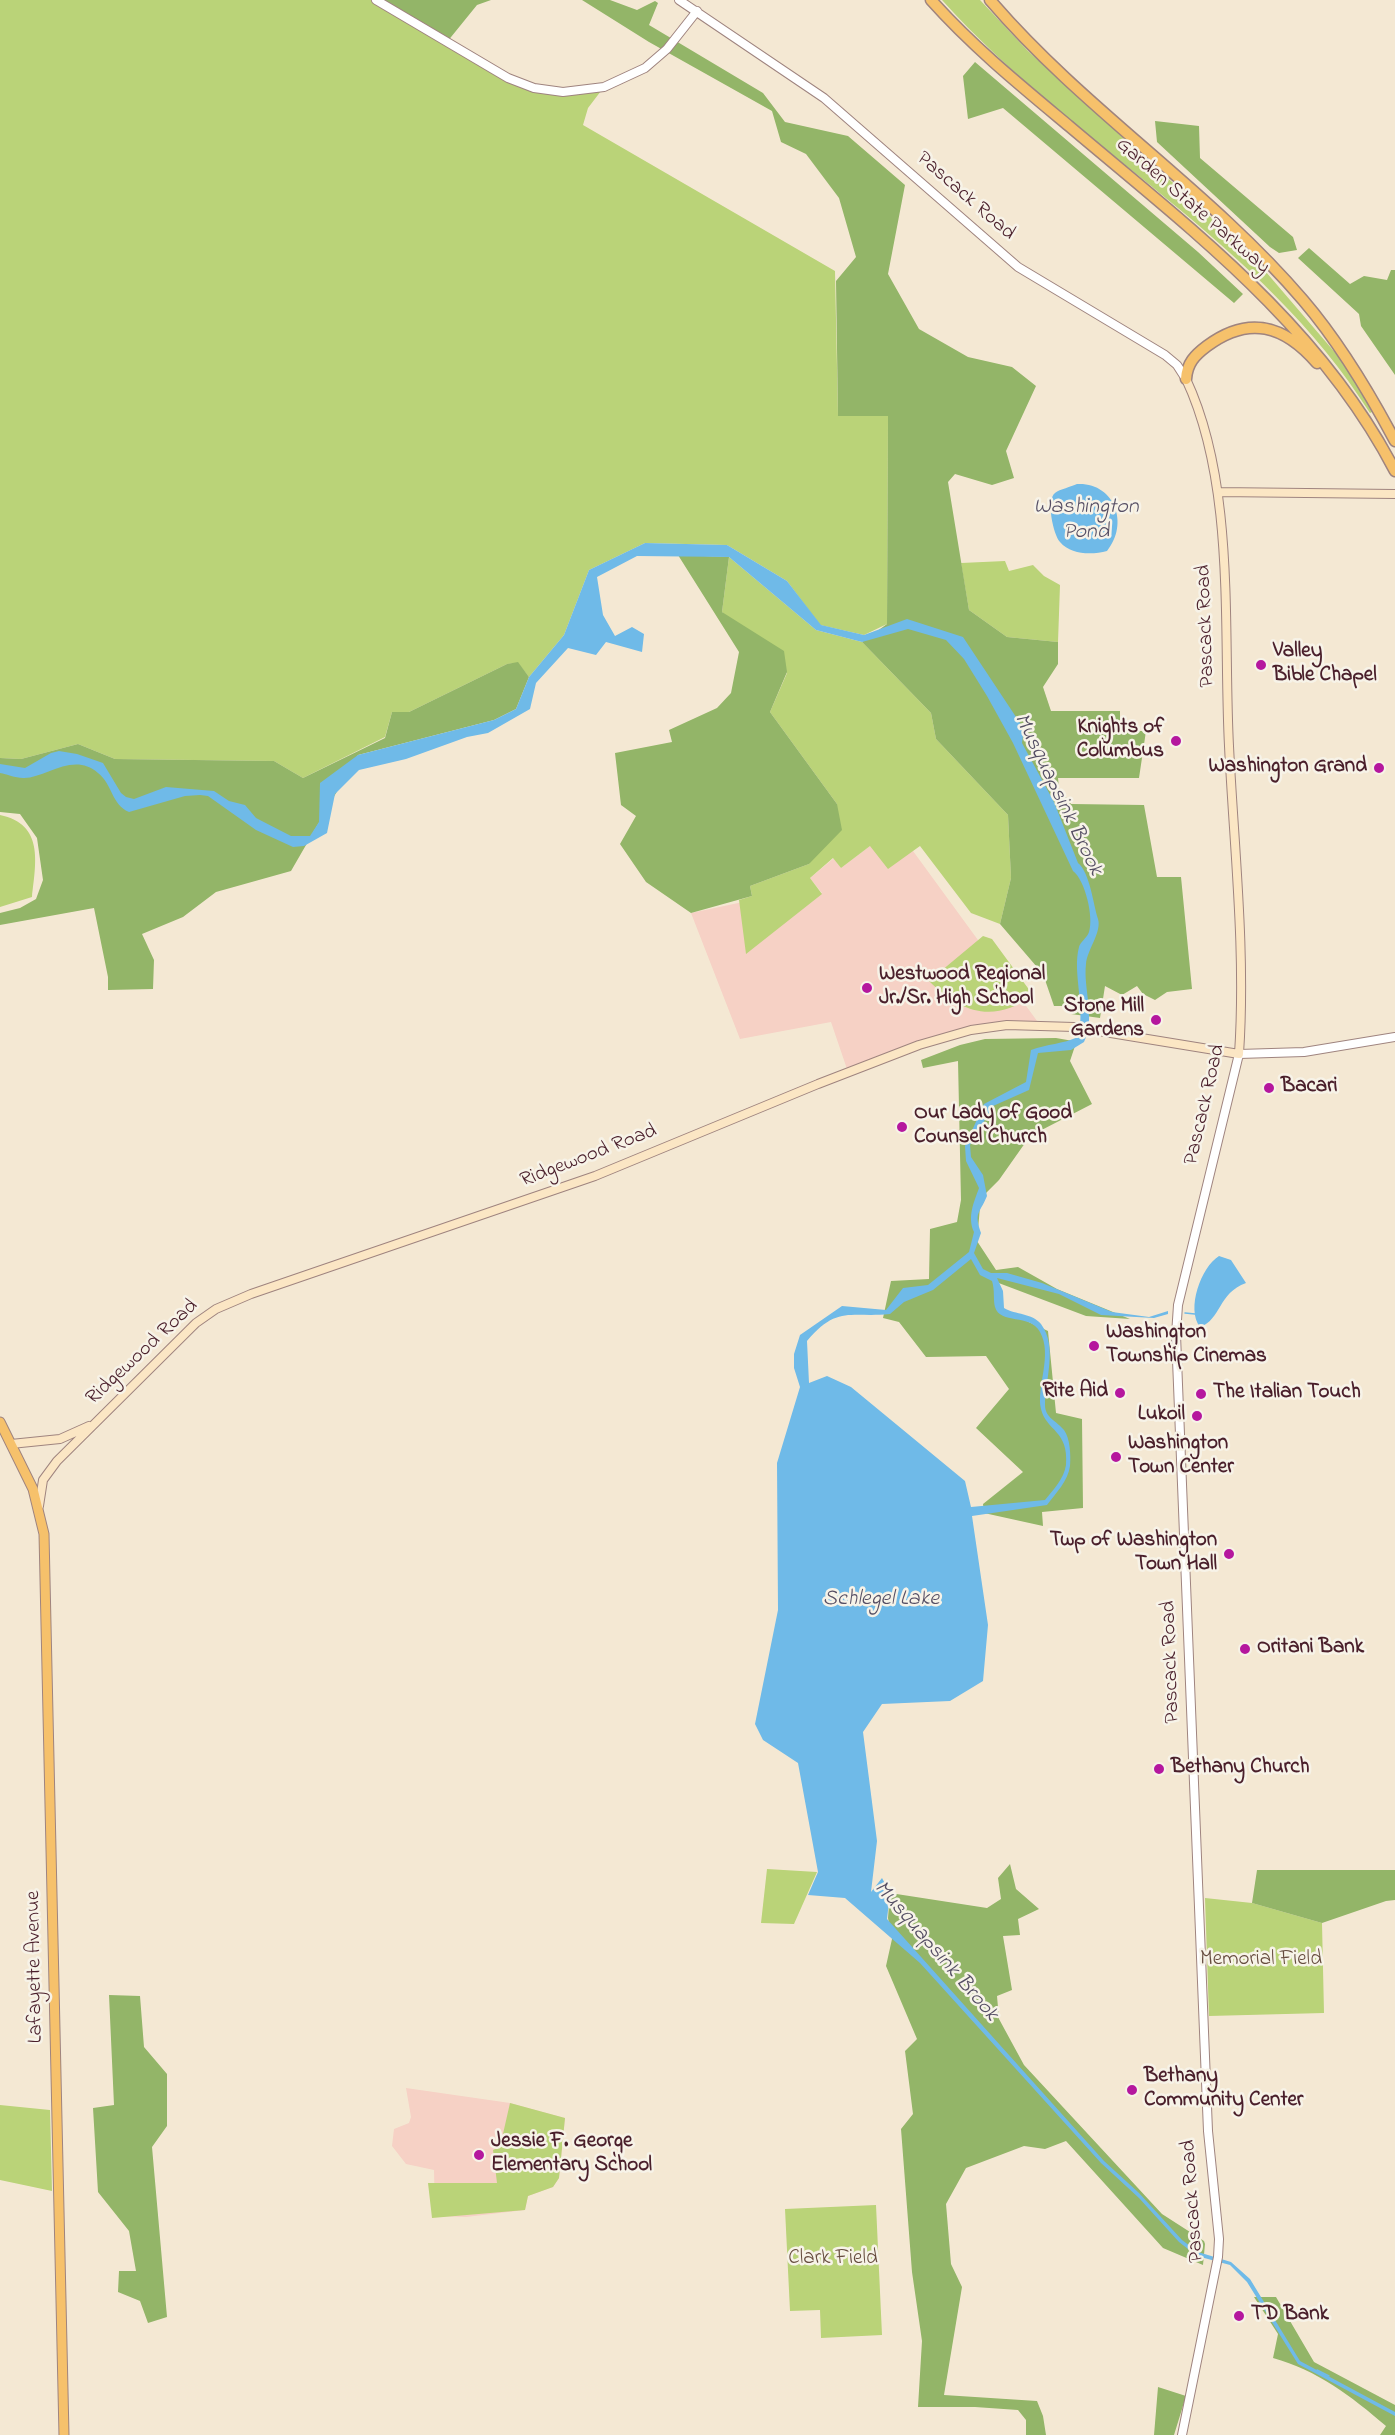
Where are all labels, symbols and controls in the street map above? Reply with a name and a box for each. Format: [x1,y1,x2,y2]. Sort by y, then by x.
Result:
street label: Garden State Parkway [1110,133,1274,281]
street label: Pascack Road [910,147,1020,247]
water label: Washington Pond [1034,495,1138,546]
street label: Pascack Road [1192,564,1222,688]
place label: Valley Bible Chapel [1273,640,1377,690]
marker: Valley Bible Chapel [1254,658,1268,672]
water label: Musquapsink Brook [1006,710,1108,880]
place label: Knights of Columbus [1077,716,1164,766]
marker: Knights of Columbus [1169,734,1183,748]
place label: Washington Grand [1208,755,1367,781]
marker: Washington Grand [1372,761,1386,775]
place label: Westwood Regional Jr./Sr. High School [879,963,1045,1013]
marker: Westwood Regional Jr./Sr. High School [860,981,874,995]
place label: Stone Mill Gardens [1064,995,1144,1045]
marker: Stone Mill Gardens [1149,1013,1163,1027]
street label: Pascack Road [1180,1042,1232,1168]
place label: Bacari [1281,1075,1337,1101]
marker: Bacari [1262,1081,1276,1095]
place label: Our Lady of Good Counsel Church [914,1102,1072,1152]
street label: Ridgewood Road [517,1119,661,1195]
marker: Our Lady of Good Counsel Church [895,1120,909,1134]
street label: Ridgewood Road [82,1295,204,1411]
place label: Washington Township Cinemas [1106,1321,1267,1371]
marker: Washington Township Cinemas [1087,1339,1101,1353]
place label: Rite Aid [1042,1380,1108,1406]
place label: The Italian Touch [1213,1381,1361,1407]
marker: Rite Aid [1113,1386,1127,1400]
marker: The Italian Touch [1194,1387,1208,1401]
place label: Lukoil [1138,1403,1185,1429]
marker: Lukoil [1190,1409,1204,1423]
place label: Washington Town Center [1128,1432,1234,1482]
marker: Washington Town Center [1109,1450,1123,1464]
place label: Twp of Washington Town Hall [1050,1529,1217,1579]
marker: Twp of Washington Town Hall [1222,1547,1236,1561]
water label: Schlegel Lake [823,1587,939,1613]
street label: Pascack Road [1157,1600,1187,1724]
place label: Oritani Bank [1257,1636,1364,1662]
marker: Oritani Bank [1238,1642,1252,1656]
place label: Bethany Church [1171,1756,1309,1782]
marker: Bethany Church [1152,1762,1166,1776]
water label: Musquapsink Brook [867,1876,1003,2028]
street label: Lafayette Avenue [22,1890,50,2044]
park label: Memorial Field [1200,1948,1322,1974]
place label: Bethany Community Center [1144,2065,1303,2115]
marker: Bethany Community Center [1125,2083,1139,2097]
place label: Jessie F. George Elementary School [491,2130,652,2180]
street label: Pascack Road [1177,2139,1211,2263]
marker: Jessie F. George Elementary School [472,2148,486,2162]
park label: Clark Field [788,2247,878,2273]
place label: TD Bank [1251,2303,1329,2329]
marker: TD Bank [1232,2309,1246,2323]

